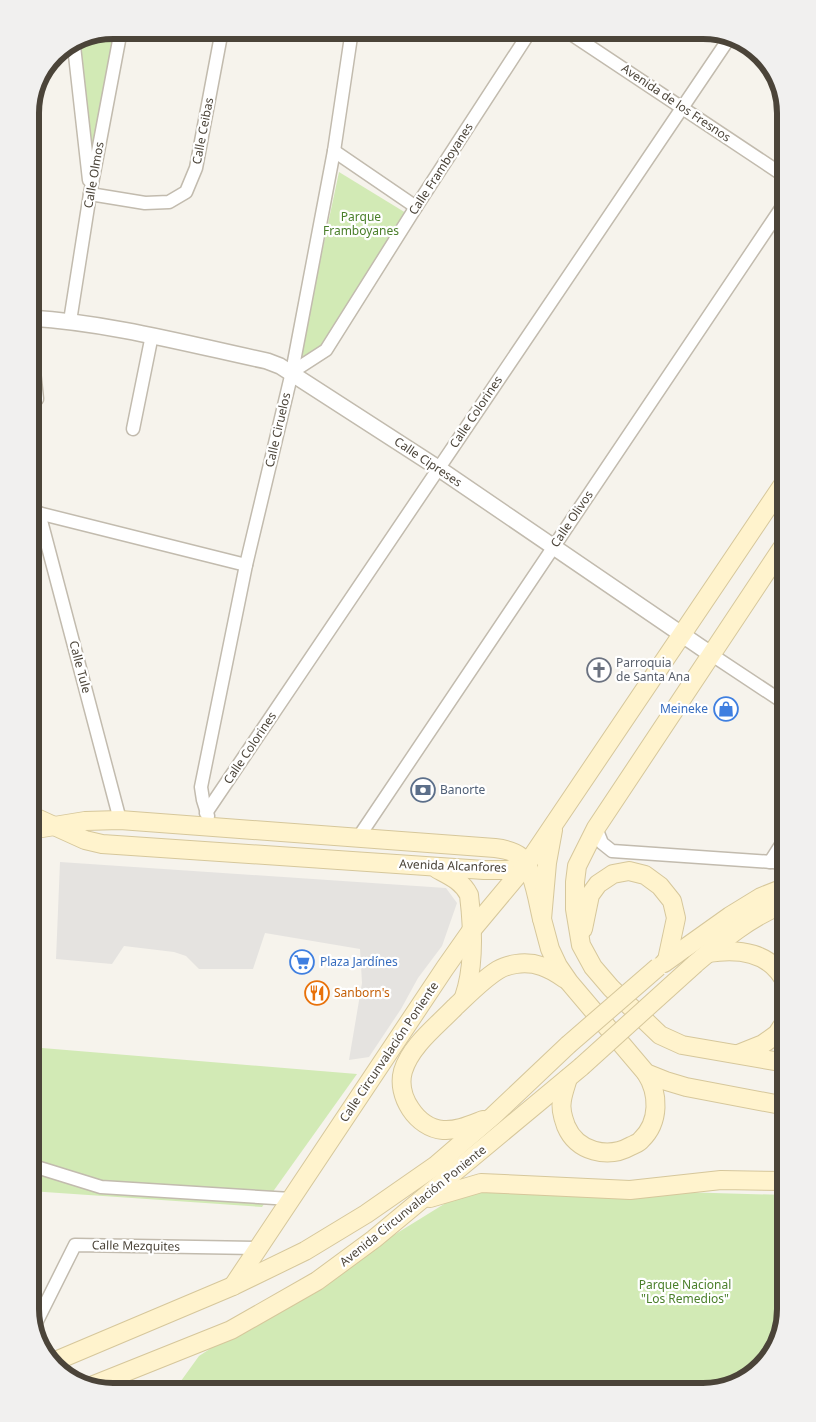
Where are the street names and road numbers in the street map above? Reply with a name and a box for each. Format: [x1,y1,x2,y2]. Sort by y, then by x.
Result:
street label: Avenida de los Fresnos [618,60,735,146]
street label: Calle Ceibas [188,96,217,166]
street label: Calle Framboyanes [404,119,477,218]
street label: Calle Olmos [79,140,108,209]
street label: Calle Colorines [445,372,506,451]
street label: Calle Ciruelos [261,391,294,469]
street label: Calle Cipreses [391,433,466,491]
street label: Calle Olivos [546,487,597,550]
street label: Calle Tule [65,639,96,695]
street label: Calle Colorines [219,708,280,787]
street label: Avenida Alcanfores [399,855,507,876]
street label: Calle Circunvalación Poniente [335,978,442,1125]
street label: Avenida Circunvalación Poniente [336,1141,490,1270]
street label: Calle Mezquites [92,1236,181,1255]

